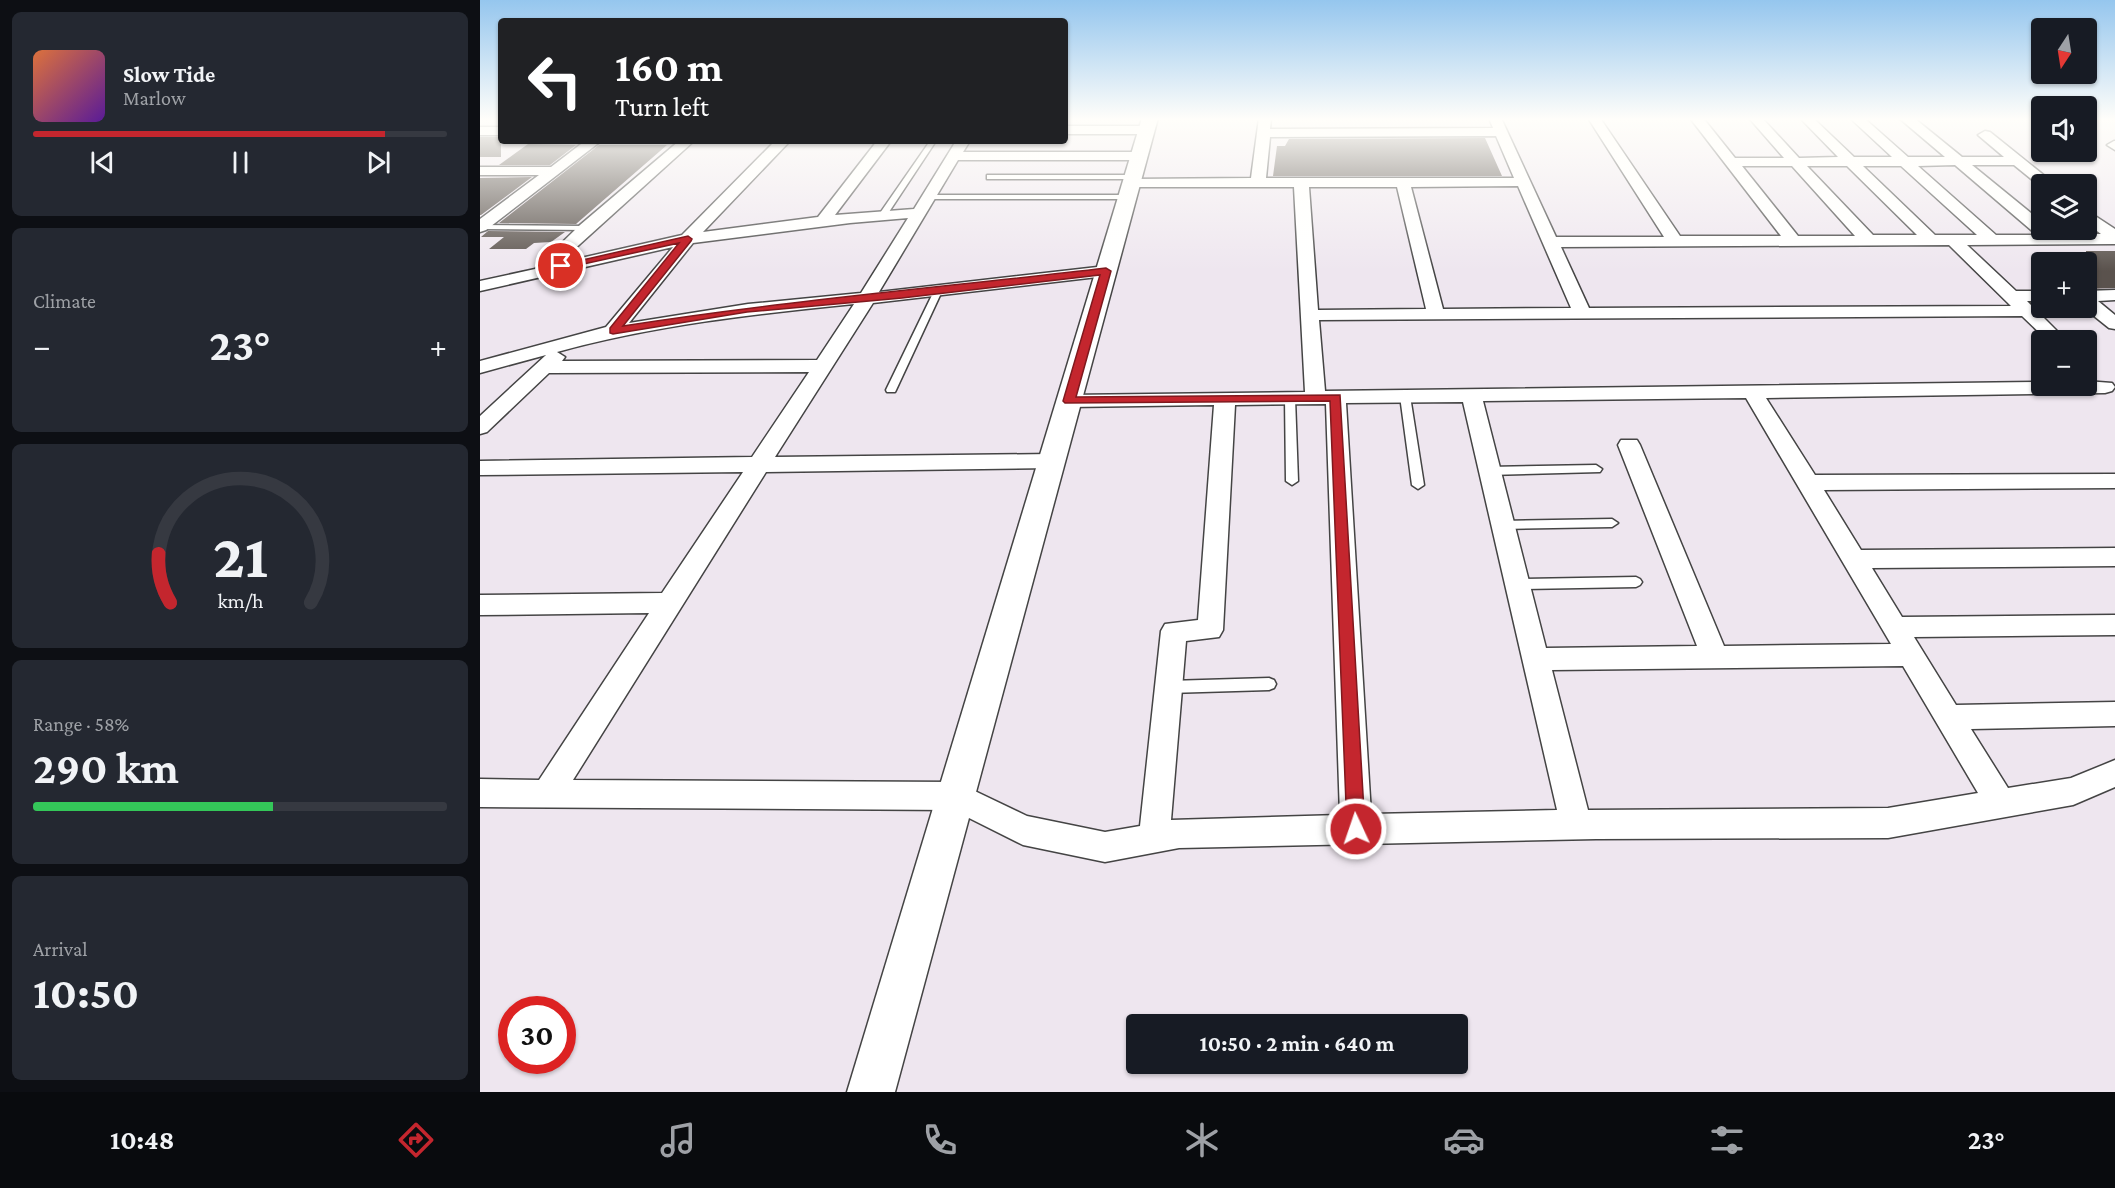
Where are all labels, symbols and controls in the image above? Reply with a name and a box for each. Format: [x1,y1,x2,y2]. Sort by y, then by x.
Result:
north arrow [2031,18,2097,84]
map controls [2031,18,2097,396]
icon: left [516,42,594,120]
text: 160 m [615,43,723,90]
text: Slow Tide [123,62,215,87]
text: Marlow [123,87,186,109]
text: Turn left [615,92,709,122]
button: sound [2031,96,2097,162]
icon: previous [86,146,119,179]
icon: pause [224,146,257,179]
icon: next [362,146,395,179]
button: layers [2031,174,2097,240]
pin [535,240,586,291]
icon: arrive [544,249,577,282]
button: + [2031,252,2097,318]
text: Climate [33,290,96,312]
text: 23° [209,320,271,370]
text: − [33,327,50,364]
text: + [430,327,447,364]
button: − [2031,330,2097,396]
text: 21 [212,521,268,590]
text: km/h [217,589,264,613]
text: Range · 58% [33,713,129,735]
text: 290 km [33,743,179,793]
position arrow [1324,797,1388,861]
text: Arrival [33,938,87,960]
text: 10:50 [33,968,139,1018]
speed limit sign: 30 [498,996,576,1074]
text: 10:50 · 2 min · 640 m [1200,1031,1394,1056]
icon: directions [395,1119,437,1161]
icon: music [657,1119,699,1161]
icon: phone [919,1119,961,1161]
icon: climate [1181,1119,1223,1161]
icon: car [1443,1119,1485,1161]
icon: filters [1706,1119,1748,1161]
text: 10:48 [110,1125,174,1155]
text: 23° [1968,1125,2005,1155]

